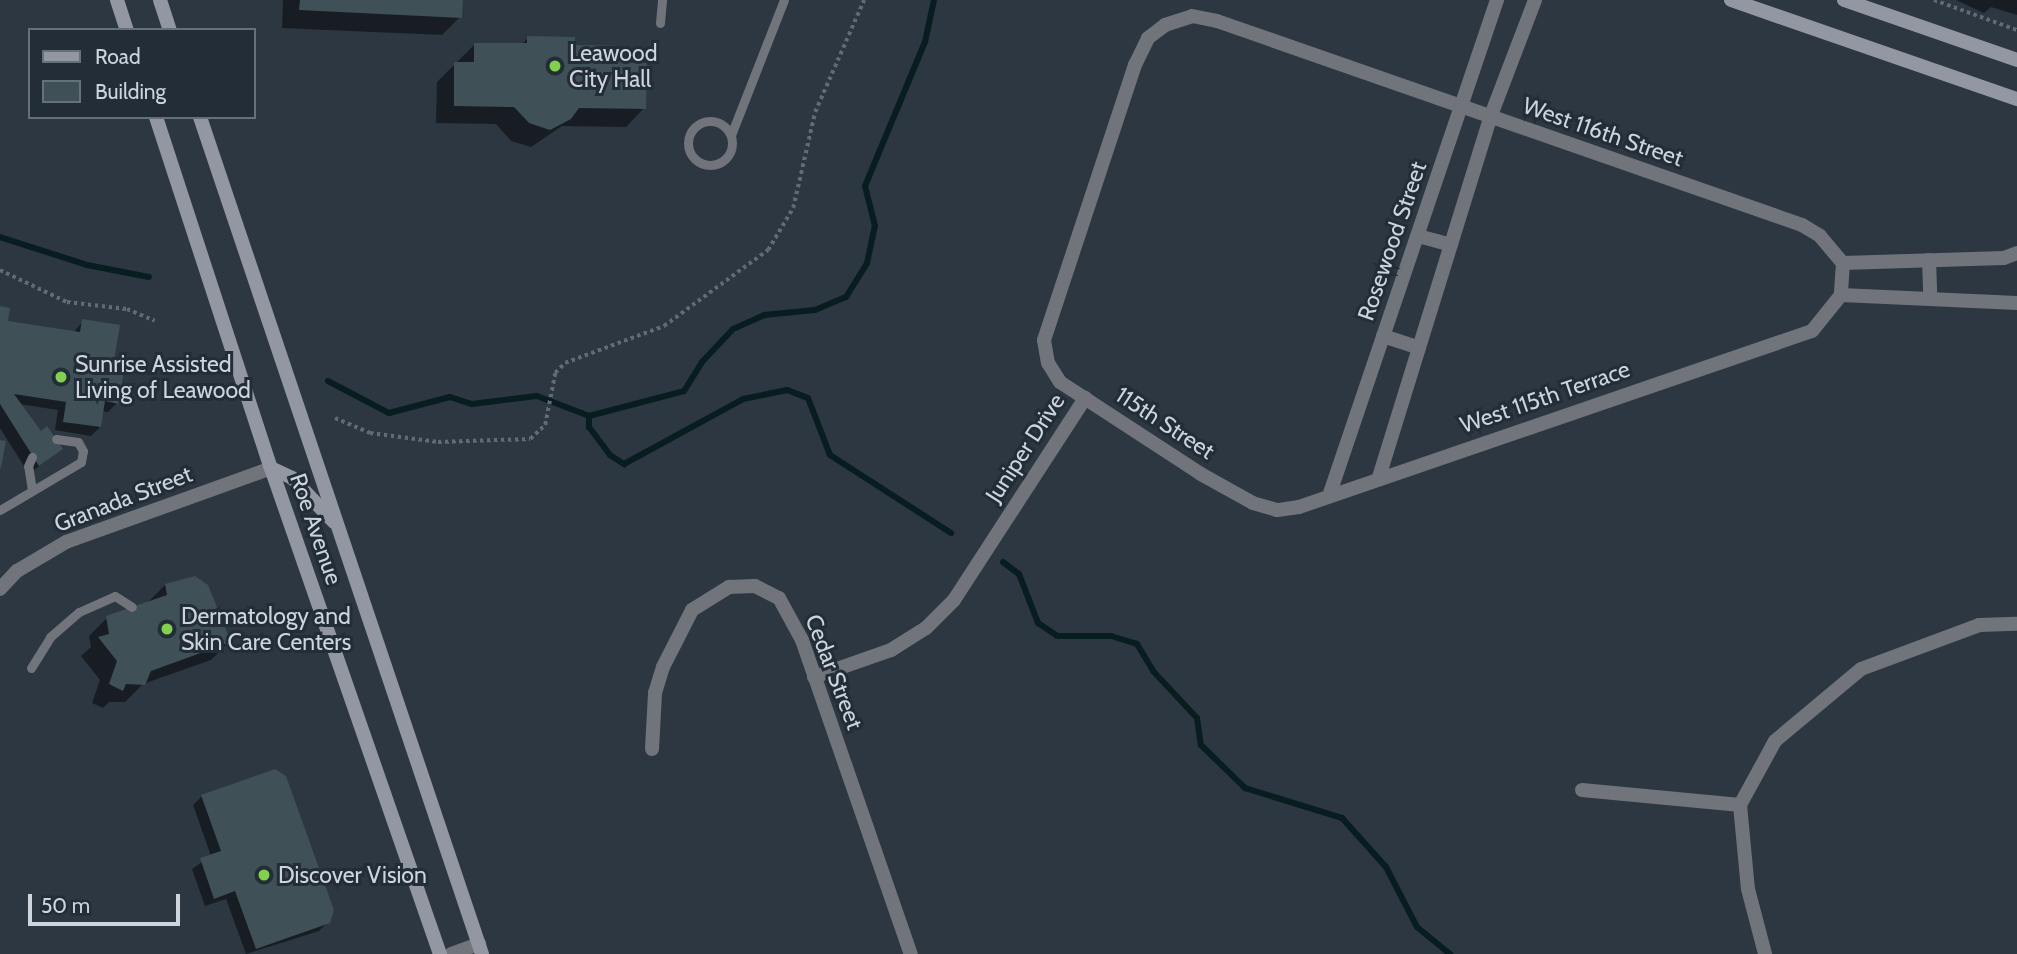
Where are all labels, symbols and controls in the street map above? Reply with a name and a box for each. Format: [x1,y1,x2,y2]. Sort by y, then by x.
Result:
legend [28,28,256,119]
place label: Leawood City Hall [569,39,657,93]
text: Road [95,44,141,69]
marker: Leawood City Hall [547,58,563,74]
text: Building [95,79,166,104]
street label: West 116th Street [1519,92,1687,172]
street label: Rosewood Street [1352,158,1432,324]
place label: Sunrise Assisted Living of Leawood [75,350,251,404]
street label: West 115th Terrace [1457,355,1633,439]
marker: Sunrise Assisted Living of Leawood [53,369,69,385]
street label: 115th Street [1111,381,1219,465]
street label: Juniper Drive [980,388,1070,508]
street label: Granada Street [50,460,196,538]
street label: Roe Avenue [284,470,348,588]
place label: Dermatology and Skin Care Centers [181,602,351,656]
street label: Cedar Street [799,611,869,733]
marker: Dermatology and Skin Care Centers [159,621,175,637]
place label: Discover Vision [278,861,427,889]
marker: Discover Vision [256,867,272,883]
scale bar [32,880,184,924]
text: 50 m [41,893,90,918]

